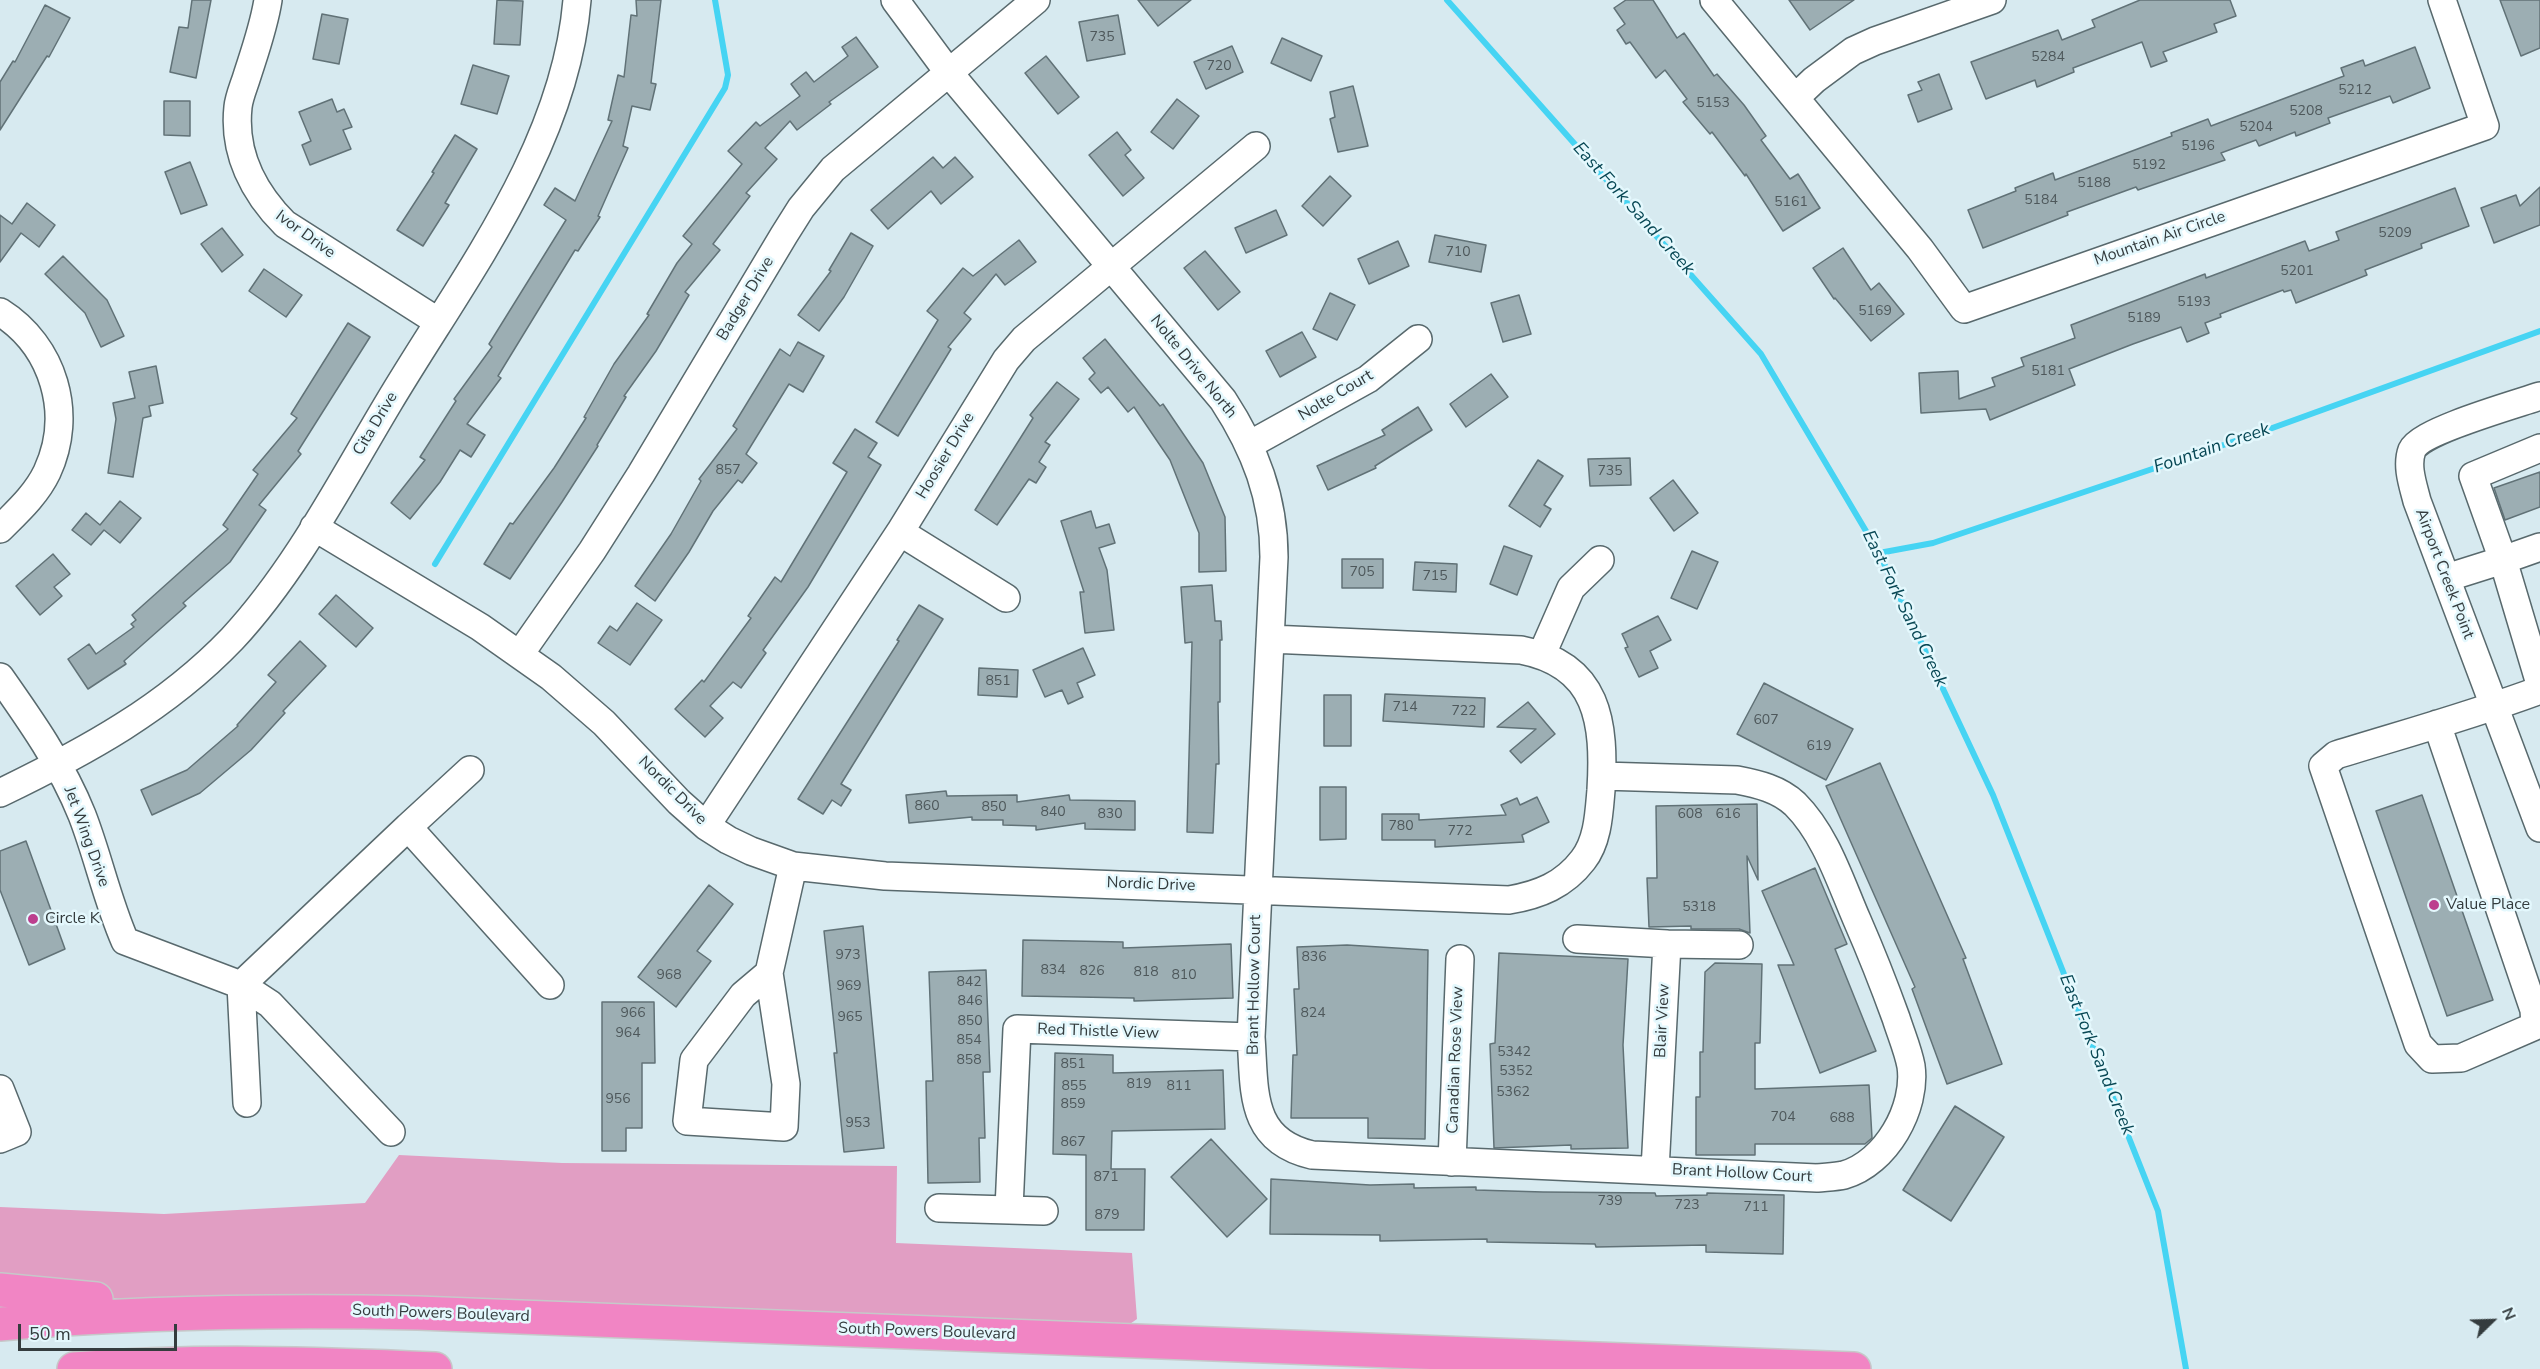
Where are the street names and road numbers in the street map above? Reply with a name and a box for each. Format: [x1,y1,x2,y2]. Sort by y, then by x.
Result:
street label: Ivor Drive [271,207,339,263]
street label: Mountain Air Circle [2092,208,2228,270]
street label: Badger Drive [713,254,779,344]
street label: Nolte Drive North [1146,312,1240,422]
street label: Nolte Court [1295,366,1377,426]
street label: Cita Drive [350,389,402,459]
street label: Hoosier Drive [913,409,979,503]
street label: Airport Creek Point [2410,506,2478,642]
street label: Nordic Drive [634,753,710,829]
street label: Jet Wing Drive [59,784,113,890]
street label: Nordic Drive [1106,874,1196,896]
street label: Brant Hollow Court [1244,915,1266,1055]
street label: Blair View [1651,983,1675,1059]
street label: Canadian Rose View [1444,986,1468,1134]
street label: Red Thistle View [1037,1020,1159,1044]
street label: Brant Hollow Court [1671,1161,1813,1187]
street label: South Powers Boulevard [352,1301,530,1327]
street label: South Powers Boulevard [838,1319,1016,1345]

